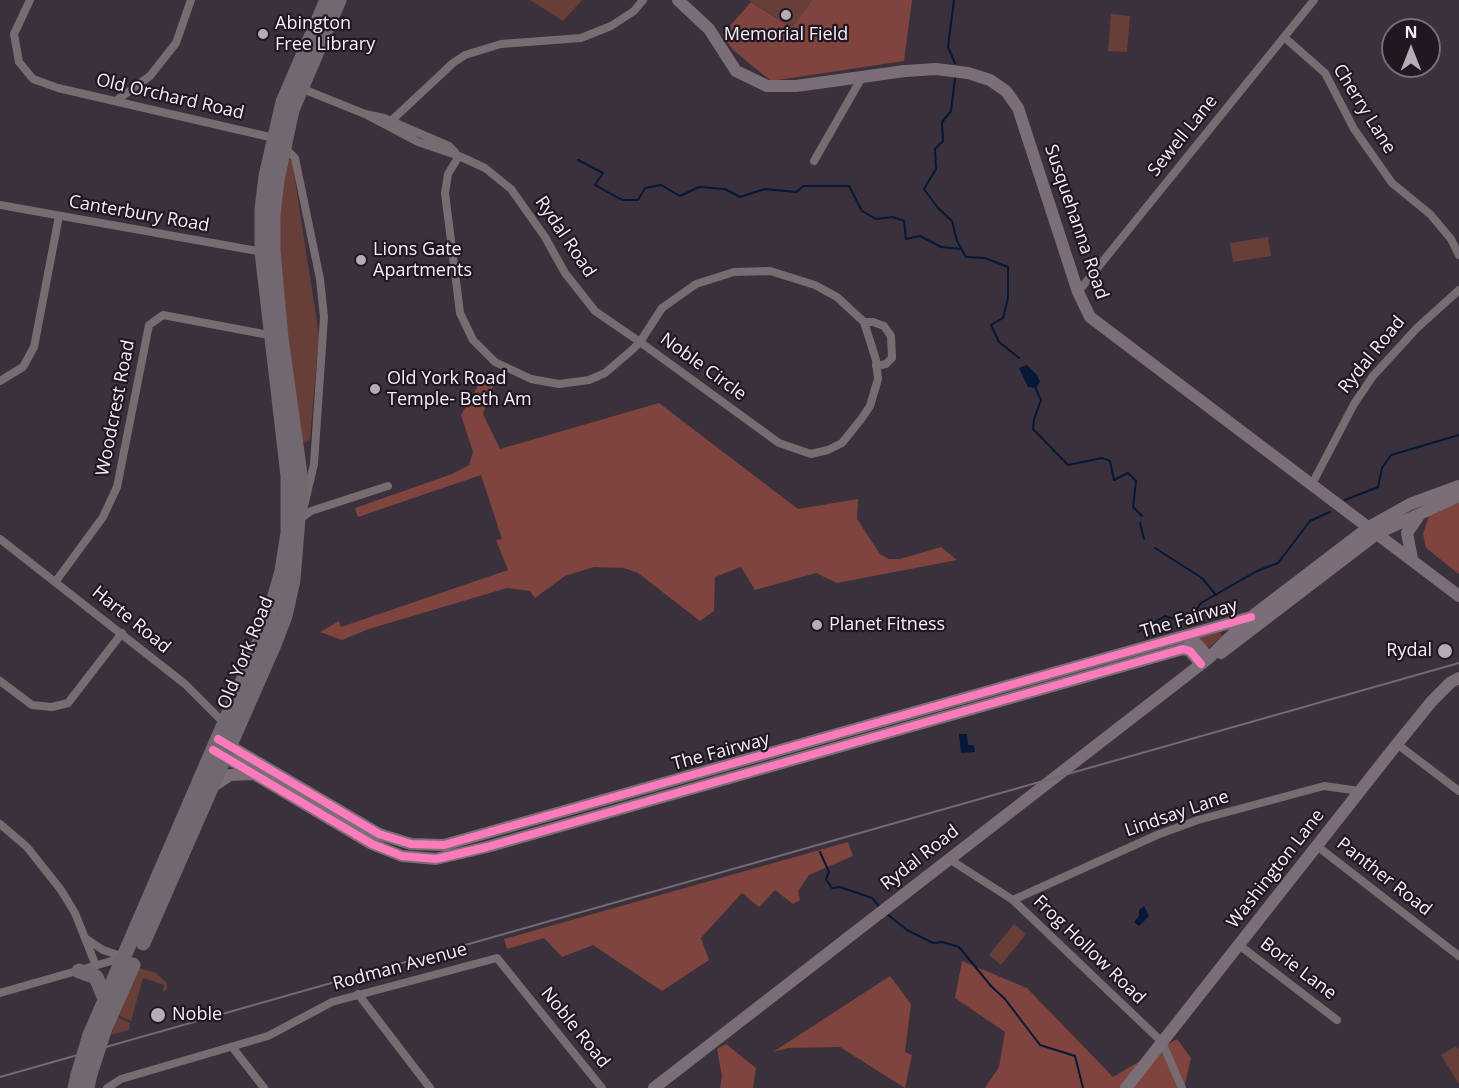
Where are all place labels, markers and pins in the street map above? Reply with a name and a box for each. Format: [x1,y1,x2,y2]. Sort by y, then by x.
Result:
marker: Memorial Field [779,8,793,22]
place label: Abington Free Library [275,13,375,56]
place label: Memorial Field [724,24,848,46]
marker: Abington Free Library [256,27,270,41]
place label: Lions Gate Apartments [373,239,472,282]
marker: Lions Gate Apartments [354,253,368,267]
place label: Old York Road Temple- Beth Am [387,368,532,410]
marker: Old York Road Temple- Beth Am [368,382,382,396]
place label: Planet Fitness [829,614,945,636]
marker: Planet Fitness [810,618,824,632]
place label: Rydal [1386,640,1432,662]
marker: Rydal [1436,642,1454,660]
place label: Noble [172,1004,222,1026]
marker: Noble [149,1006,167,1024]

